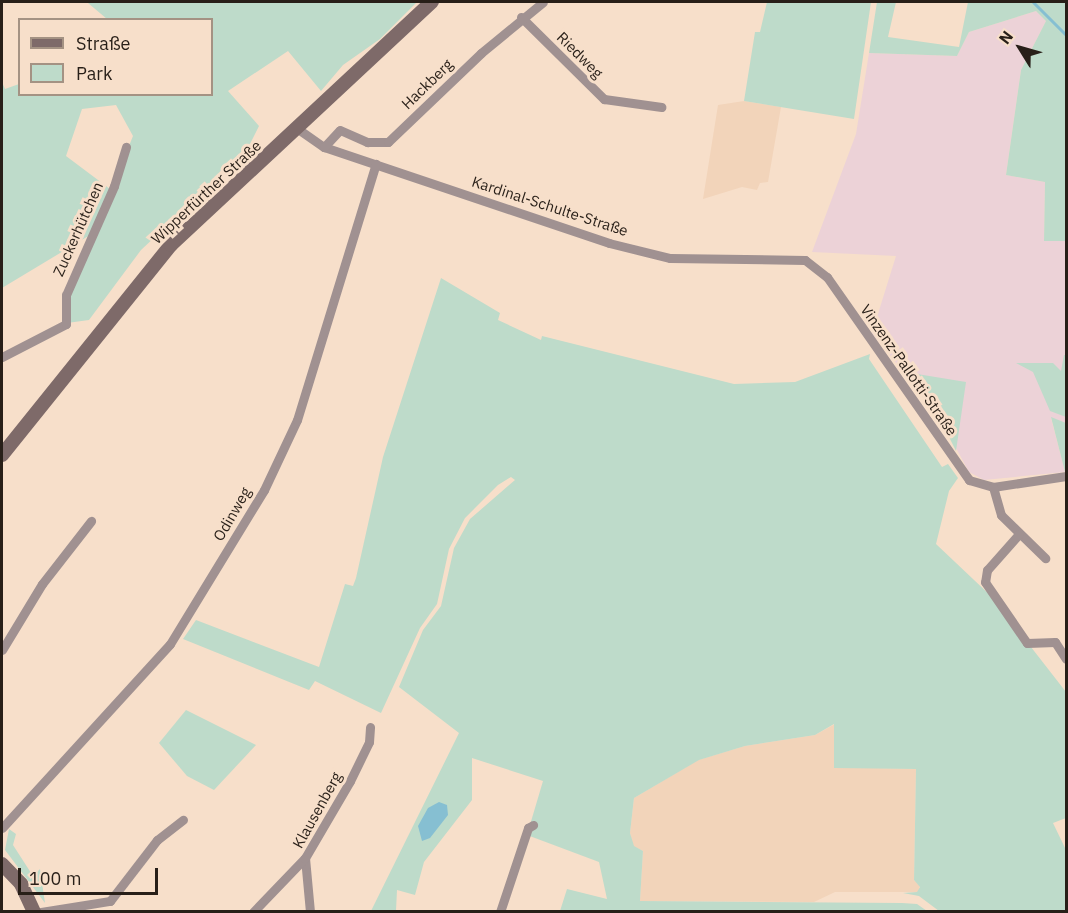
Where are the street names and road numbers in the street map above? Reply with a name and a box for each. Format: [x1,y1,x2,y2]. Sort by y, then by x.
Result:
street label: Riedweg [553,28,607,82]
street label: Hackberg [398,55,456,113]
street label: Wipperfürther Straße [147,136,265,248]
street label: Kardinal-Schulte-Straße [470,172,630,240]
street label: Zuckerhütchen [49,179,107,279]
street label: Vinzenz-Pallotti-Straße [857,301,961,439]
street label: Odinweg [209,484,255,544]
street label: Klausenberg [289,769,345,851]

